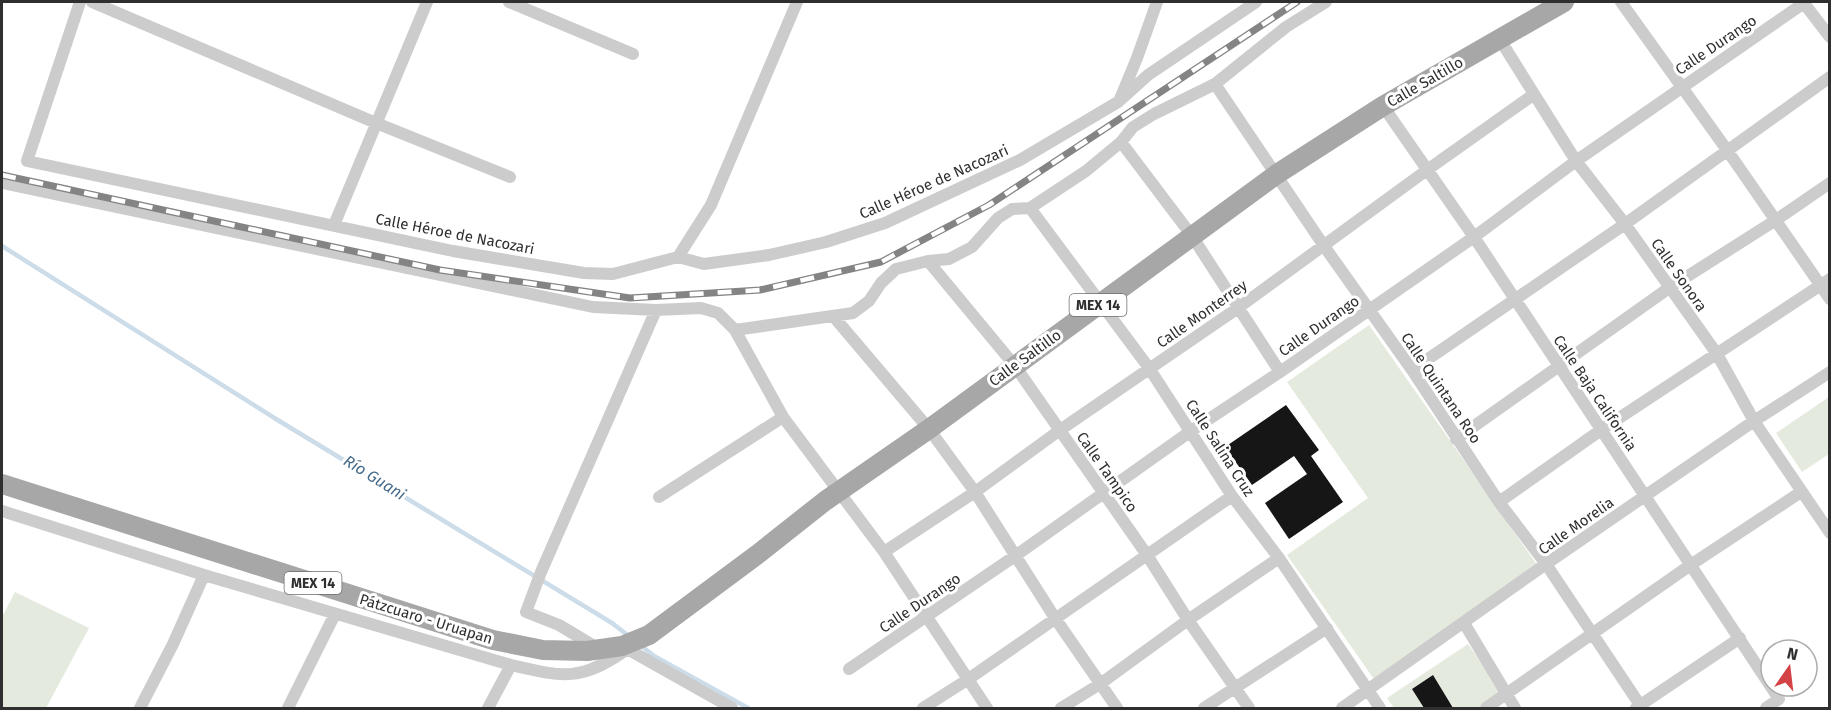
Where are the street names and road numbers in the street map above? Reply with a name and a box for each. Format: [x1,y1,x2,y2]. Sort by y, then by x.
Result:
street label: Calle Durango [1672,11,1760,79]
street label: Calle Saltillo [1384,53,1466,111]
street label: Calle Héroe de Nacozari [857,141,1011,223]
street label: Calle Héroe de Nacozari [374,210,536,258]
street label: Calle Sonora [1647,235,1711,315]
street label: Calle Monterrey [1153,276,1251,352]
street label: Calle Durango [1275,292,1363,360]
road number: MEX 14 [1070,294,1126,316]
street label: Calle Saltillo [985,326,1065,390]
street label: Calle Quintana Roo [1397,329,1485,447]
street label: Calle Baja California [1549,332,1641,454]
street label: Calle Salina Cruz [1182,396,1258,500]
street label: Calle Tampico [1073,428,1141,516]
street label: Calle Morelia [1535,493,1617,559]
street label: Calle Durango [876,569,964,637]
road number: MEX 14 [284,572,342,594]
street label: Pátzcuaro - Uruapan [357,590,495,648]

